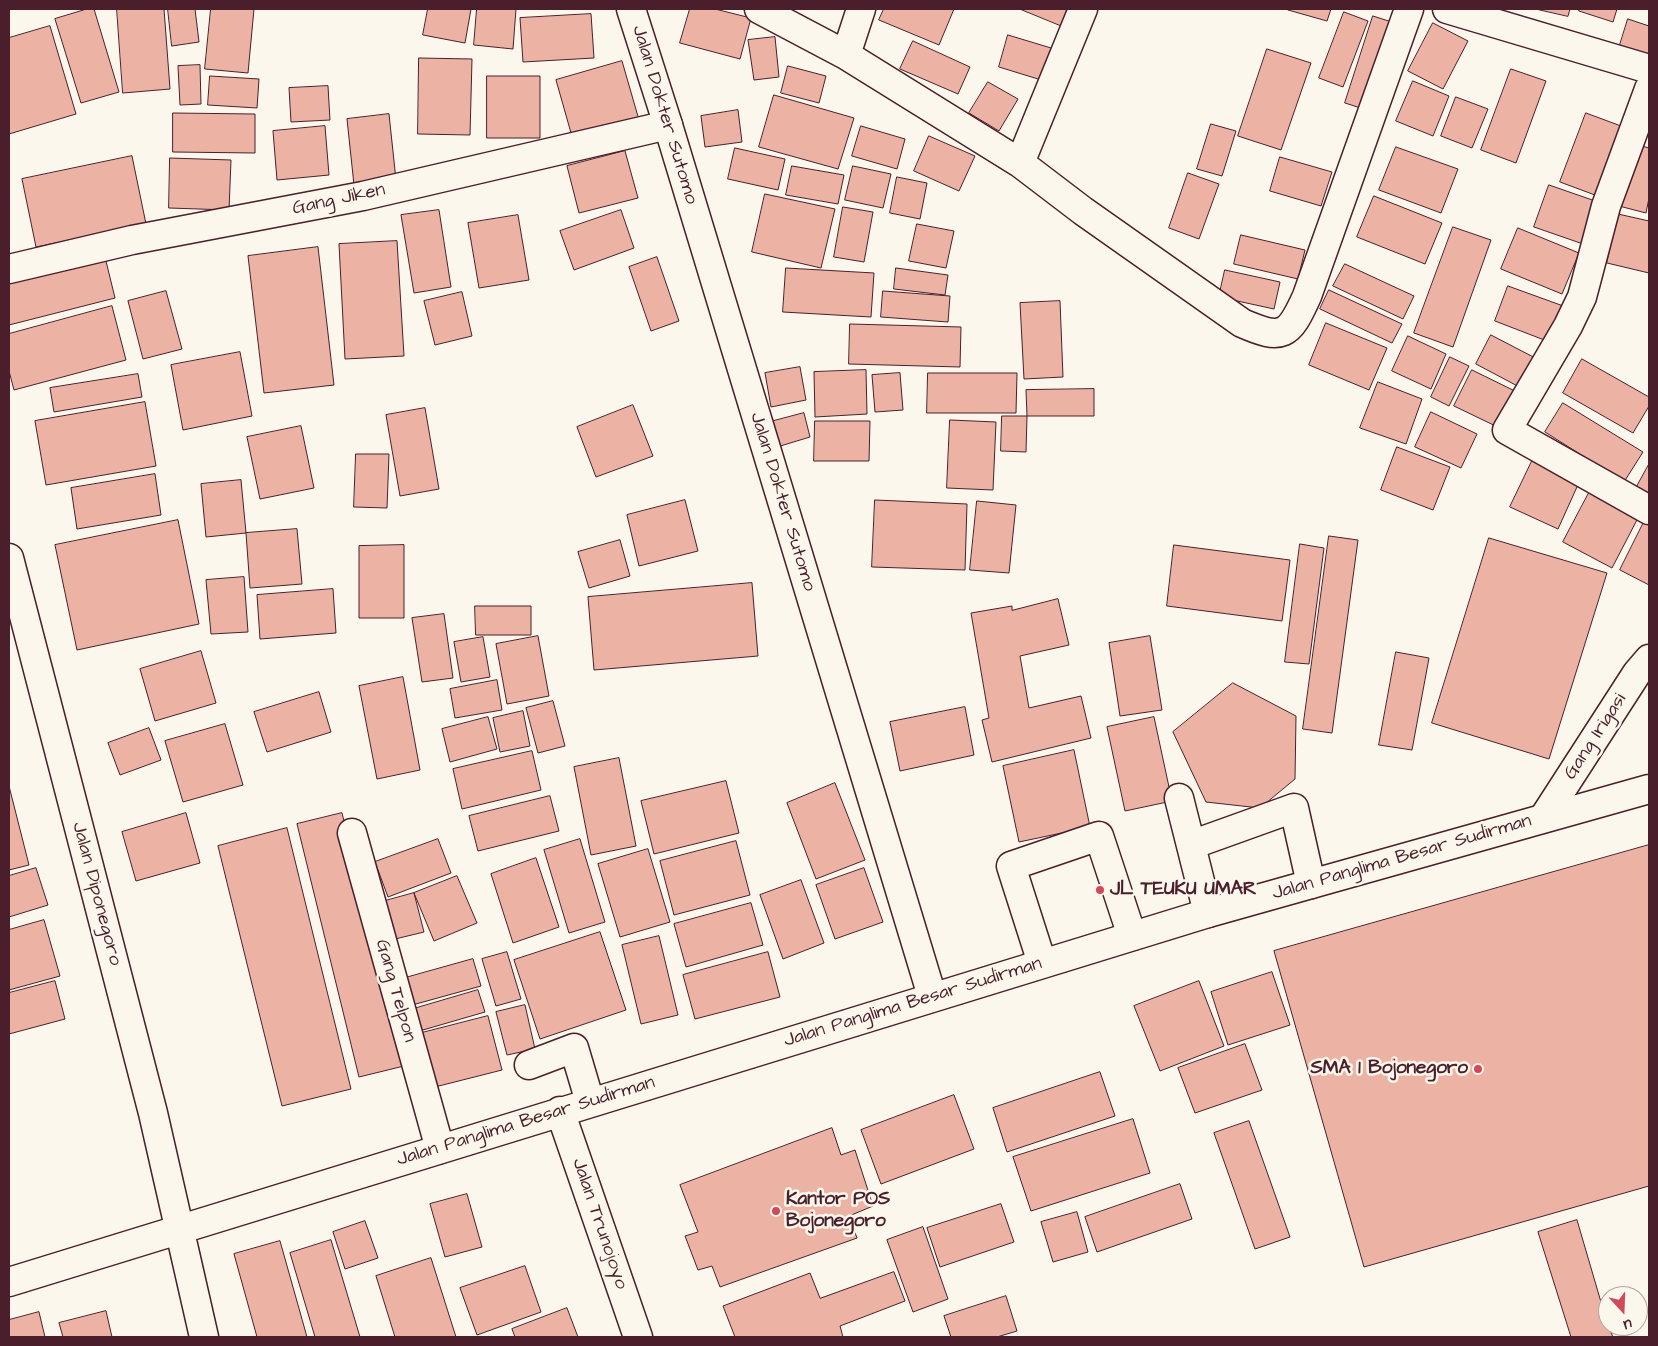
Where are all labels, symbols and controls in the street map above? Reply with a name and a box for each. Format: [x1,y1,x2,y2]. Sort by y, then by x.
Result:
street label: Jalan Dokter Sutomo [626,23,702,207]
street label: Gang Jiken [291,179,387,221]
street label: Jalan Dokter Sutomo [744,410,820,594]
street label: Gang Irigasi [1560,690,1632,784]
street label: Jalan Panglima Besar Sudirman [1270,810,1534,906]
street label: Jalan Diponegoro [66,820,126,968]
place label: JL TEUKU UMAR [1110,879,1256,901]
marker: JL TEUKU UMAR [1094,884,1106,896]
street label: Gang Telpon [369,937,421,1045]
street label: Jalan Panglima Besar Sudirman [781,953,1045,1053]
place label: SMA 1 Bojonegoro [1311,1058,1468,1080]
marker: SMA 1 Bojonegoro [1472,1063,1484,1075]
street label: Jalan Panglima Besar Sudirman [394,1072,658,1172]
street label: Jalan Trunojoyo [566,1156,632,1292]
place label: Kantor POS Bojonegoro [786,1189,890,1233]
marker: Kantor POS Bojonegoro [770,1205,782,1217]
north arrow [1598,1286,1648,1336]
text: U [1621,1313,1635,1335]

